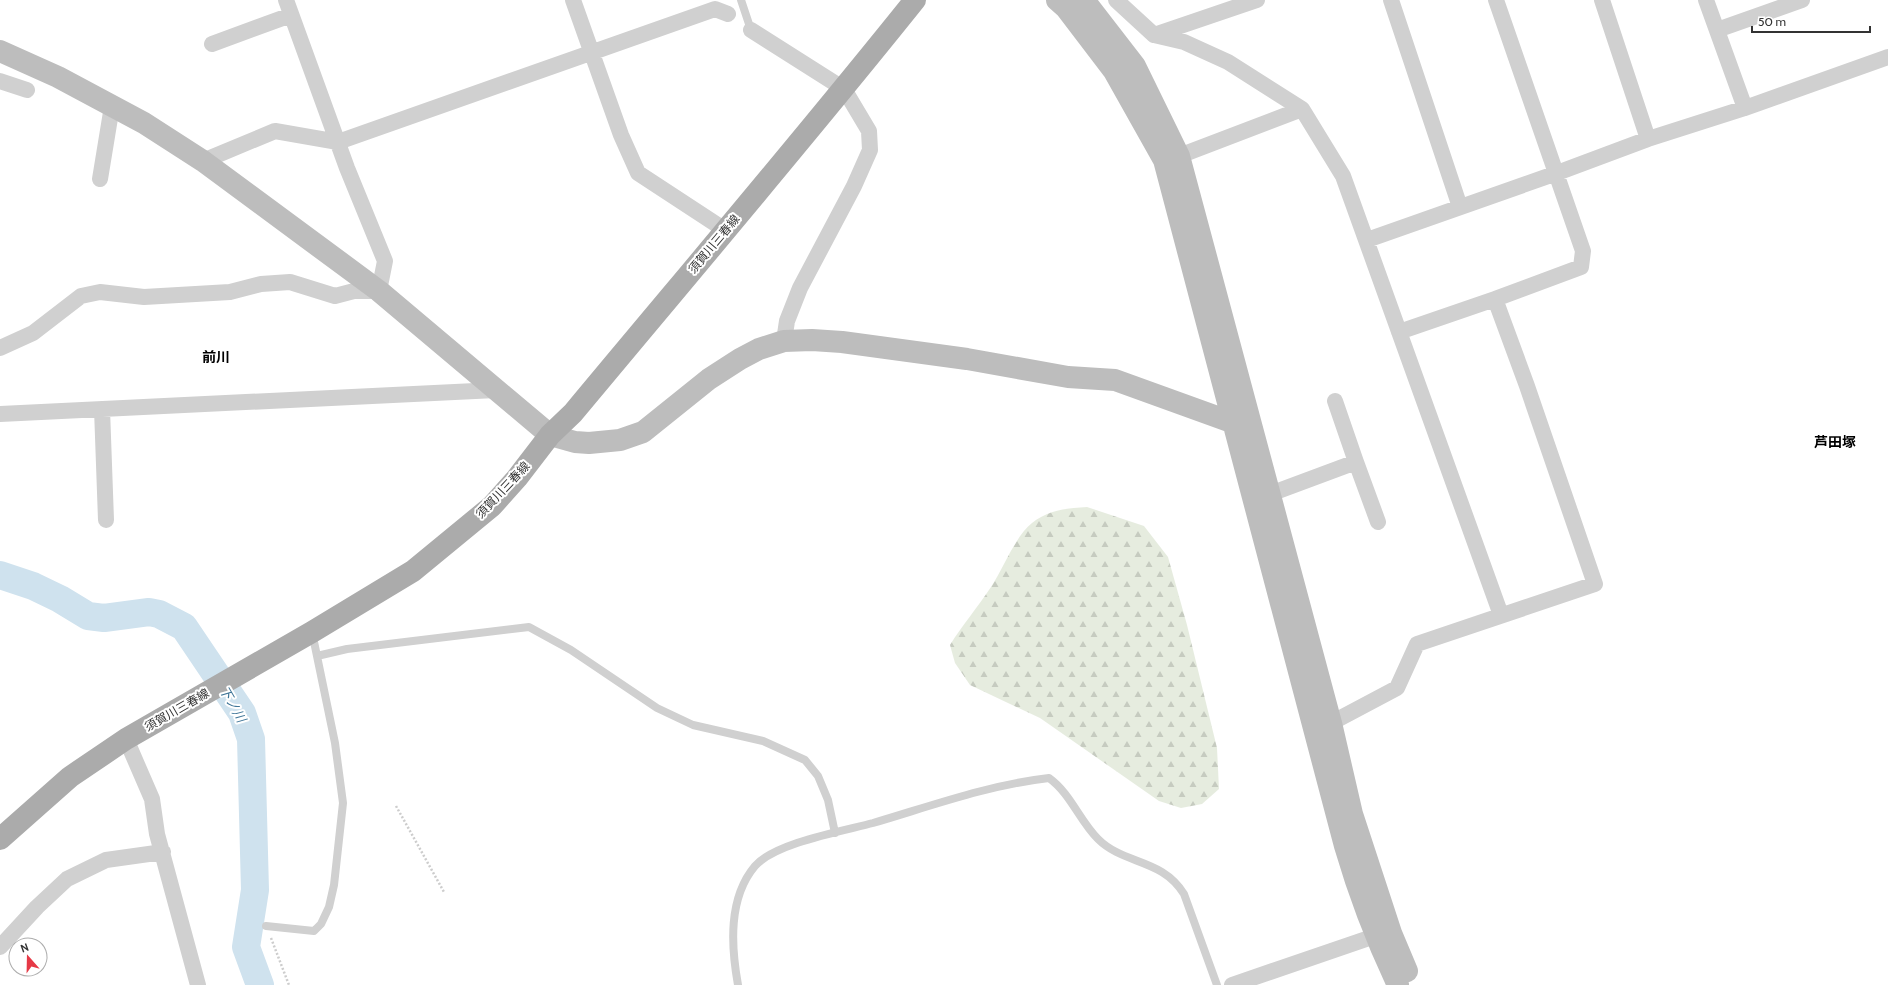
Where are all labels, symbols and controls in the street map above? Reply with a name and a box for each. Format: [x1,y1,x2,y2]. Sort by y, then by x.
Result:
scale bar [1752,8,1870,34]
text: 50 m [1758,14,1786,29]
street label: 須賀川三春線 [685,211,743,276]
district label: 前川 [202,348,230,366]
district label: 芦田塚 [1814,433,1856,451]
street label: 須賀川三春線 [473,458,533,521]
water label: 下ノ川 [216,683,251,727]
street label: 須賀川三春線 [142,685,212,734]
north arrow [8,937,48,977]
text: N [19,940,31,956]

